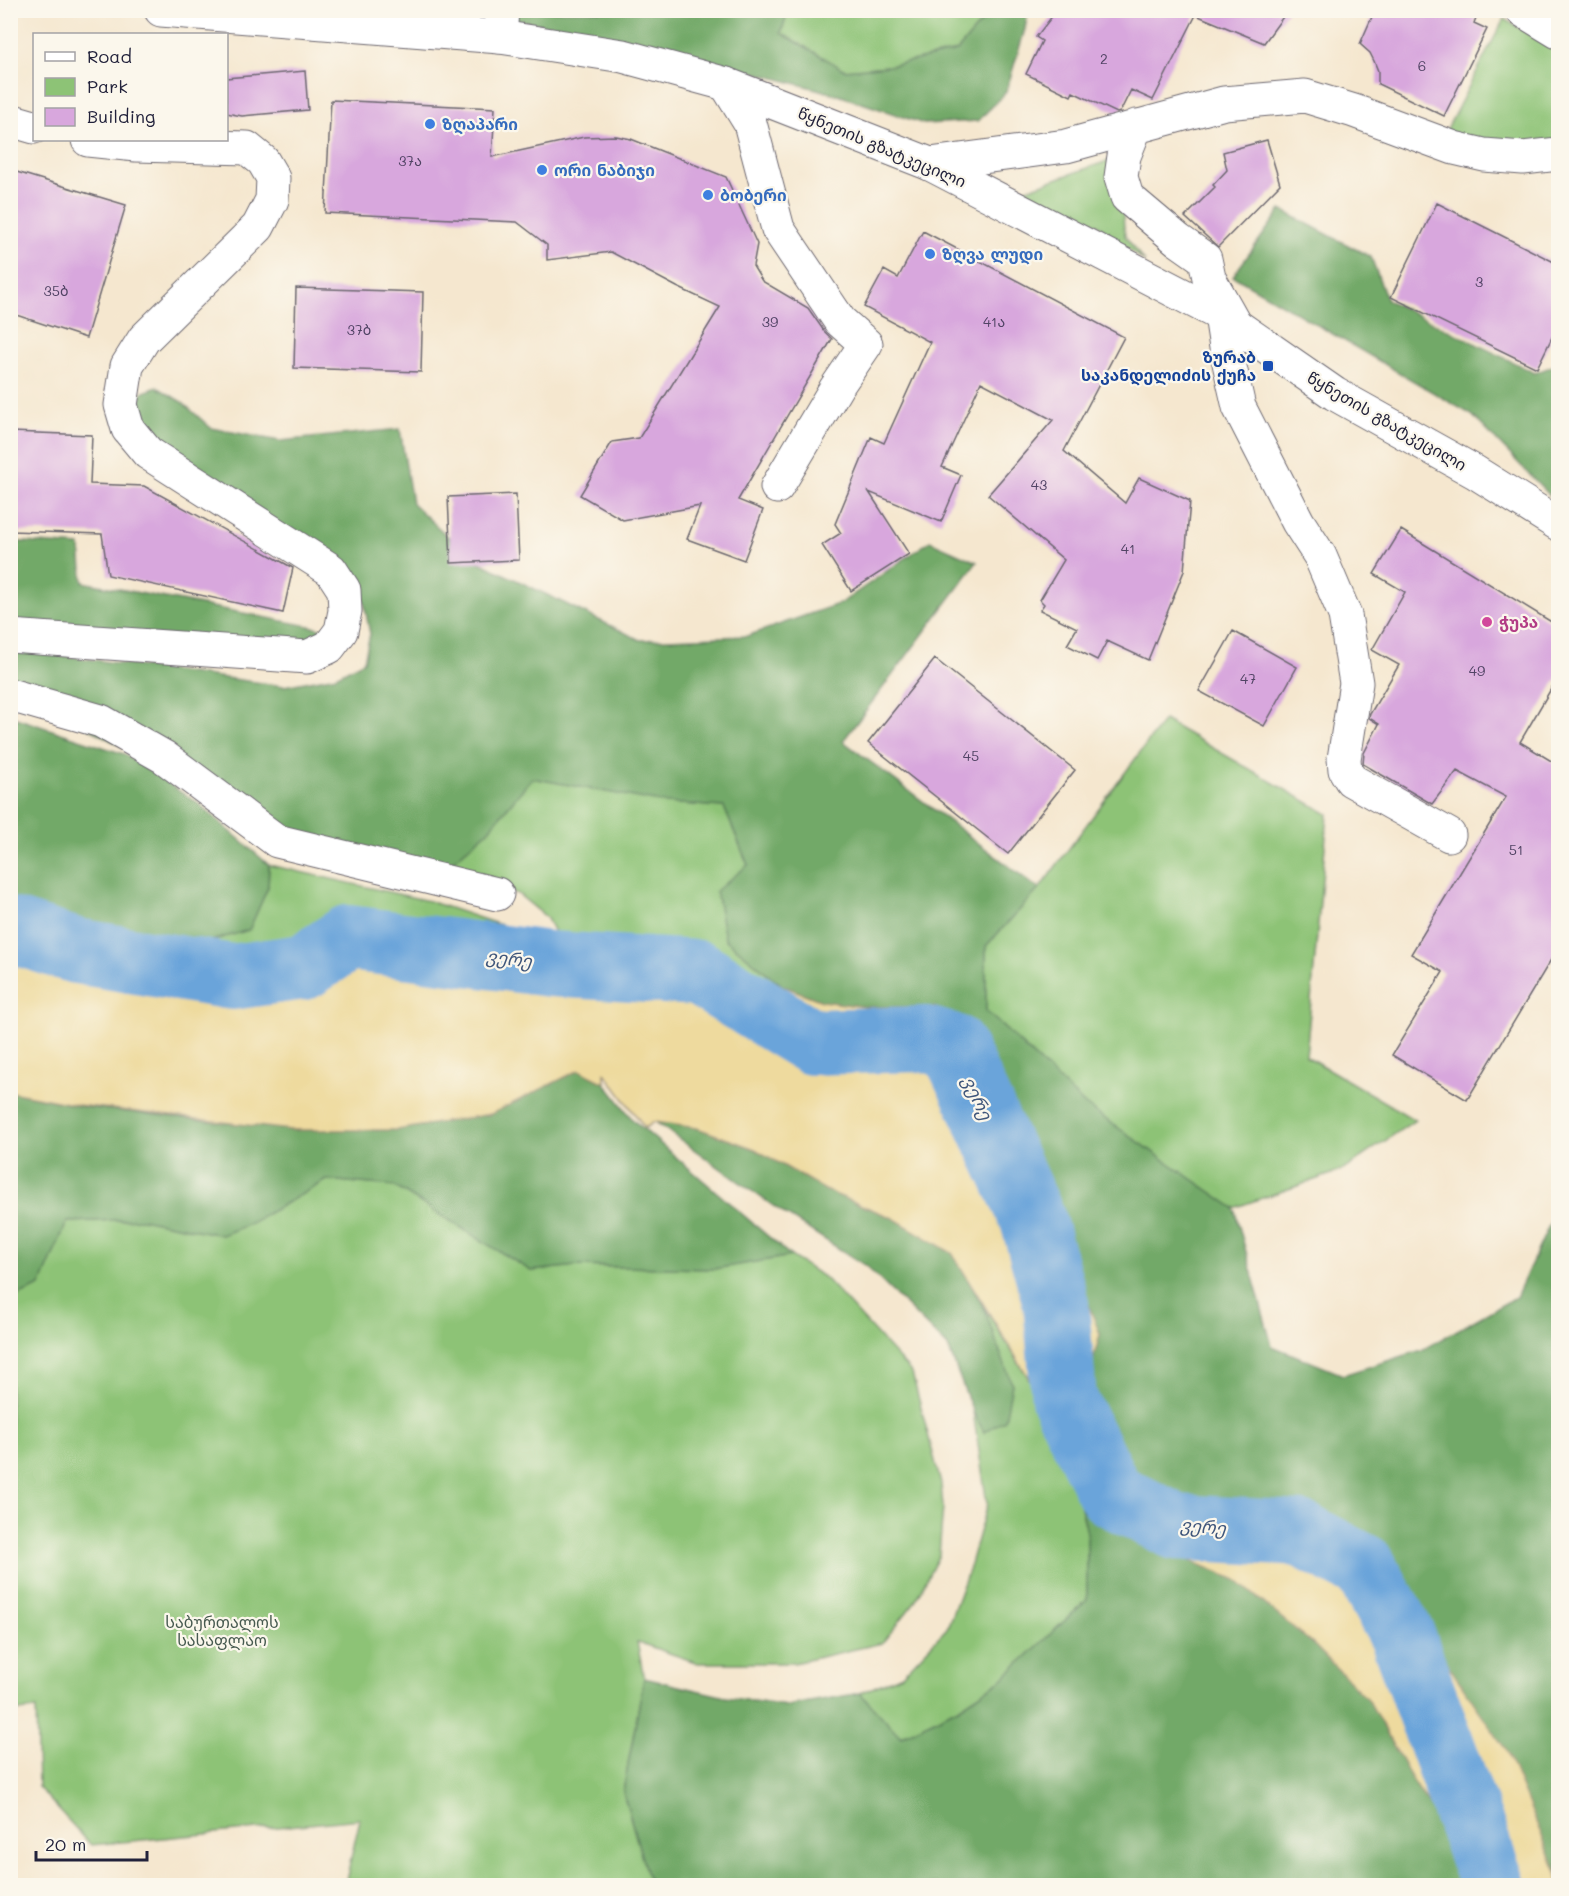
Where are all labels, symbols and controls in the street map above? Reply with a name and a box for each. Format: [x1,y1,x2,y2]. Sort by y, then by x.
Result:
legend [33,33,228,141]
text: Road [87,44,132,68]
house number: 2 [1100,49,1108,68]
house number: 6 [1418,56,1426,75]
text: Park [87,74,128,98]
street label: წყნეთის გზატკეცილი [794,102,970,192]
text: Building [87,104,155,128]
place label: ზღაპარი [442,113,518,135]
marker: ზღაპარი [423,117,437,131]
house number: 37ა [398,151,422,170]
place label: ორი ნაბიჯი [554,159,655,180]
marker: ორი ნაბიჯი [535,163,549,177]
place label: ბობერი [720,184,787,205]
marker: ბობერი [701,188,715,202]
place label: ზღვა ლუდი [942,243,1043,265]
marker: ზღვა ლუდი [923,247,937,261]
house number: 3 [1475,272,1483,291]
house number: 35ბ [44,281,68,300]
house number: 39 [762,312,778,331]
house number: 41ა [983,312,1005,331]
house number: 37ბ [347,320,371,339]
place label: ზურაბ საკანდელიძის ქუჩა [1081,346,1256,386]
marker: ზურაბ საკანდელიძის ქუჩა [1261,359,1275,373]
street label: წყნეთის გზატკეცილი [1303,366,1471,476]
house number: 43 [1031,475,1047,494]
house number: 41 [1121,539,1135,558]
place label: ჭუპა [1499,611,1538,632]
marker: ჭუპა [1480,615,1494,629]
house number: 49 [1469,661,1485,680]
house number: 47 [1240,669,1256,688]
house number: 45 [963,746,979,765]
house number: 51 [1509,840,1523,859]
water label: ვერე [485,943,534,973]
water label: ვერე [957,1072,999,1124]
water label: ვერე [1179,1512,1227,1540]
park label: საბურთალოს სასაფლაო [165,1611,279,1651]
scale bar [36,1824,147,1862]
text: 20 m [45,1832,86,1856]

